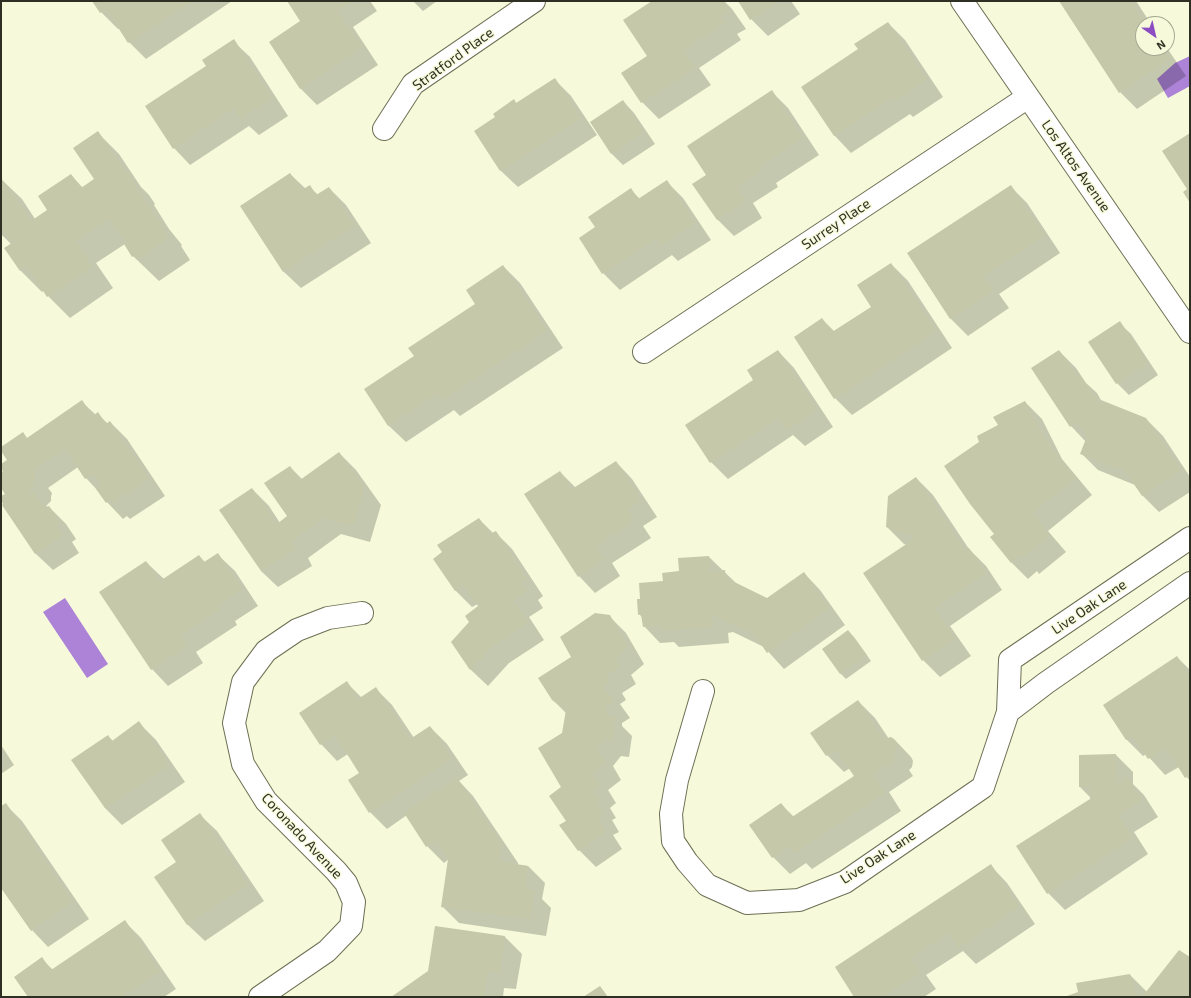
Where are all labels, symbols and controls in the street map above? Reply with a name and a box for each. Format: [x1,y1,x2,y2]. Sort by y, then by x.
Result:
north arrow [1135,16,1175,56]
street label: Stratford Place [409,24,497,94]
text: N [1155,38,1168,53]
street label: Los Altos Avenue [1038,117,1114,215]
street label: Surrey Place [798,195,874,253]
street label: Live Oak Lane [1048,576,1130,638]
street label: Coronado Avenue [258,790,346,882]
street label: Live Oak Lane [837,826,919,888]

